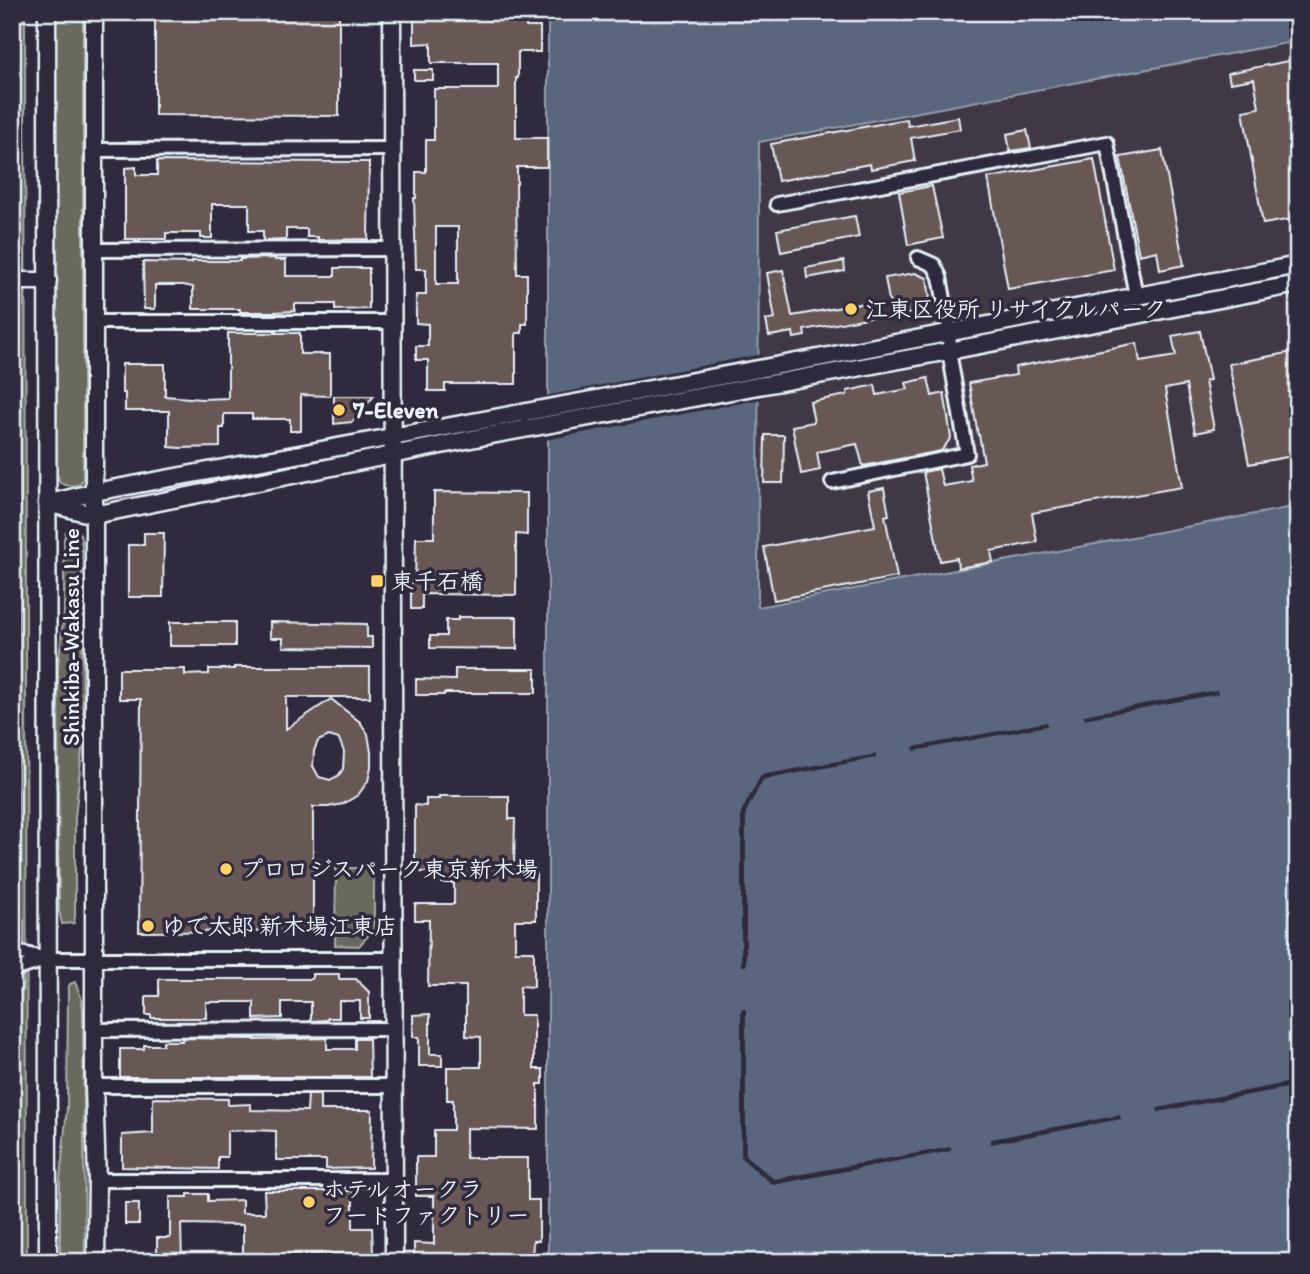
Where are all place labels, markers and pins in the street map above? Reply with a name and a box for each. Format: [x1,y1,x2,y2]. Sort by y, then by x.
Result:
place label: 江東区役所 リサイクルパーク [865,295,1166,323]
marker: 江東区役所 リサイクルパーク [843,301,859,317]
place label: 7-Eleven [352,396,439,424]
marker: 7-Eleven [331,402,347,418]
place label: 東千石橋 [391,567,483,595]
marker: 東千石橋 [369,573,385,589]
place label: プロロジスパーク東京新木場 [240,855,538,883]
marker: プロロジスパーク東京新木場 [218,861,234,877]
place label: ゆで太郎 新木場江東店 [162,912,397,940]
marker: ゆで太郎 新木場江東店 [140,918,156,934]
place label: ホテルオークラ フードファクトリー [323,1175,530,1229]
marker: ホテルオークラ フードファクトリー [301,1194,317,1210]

